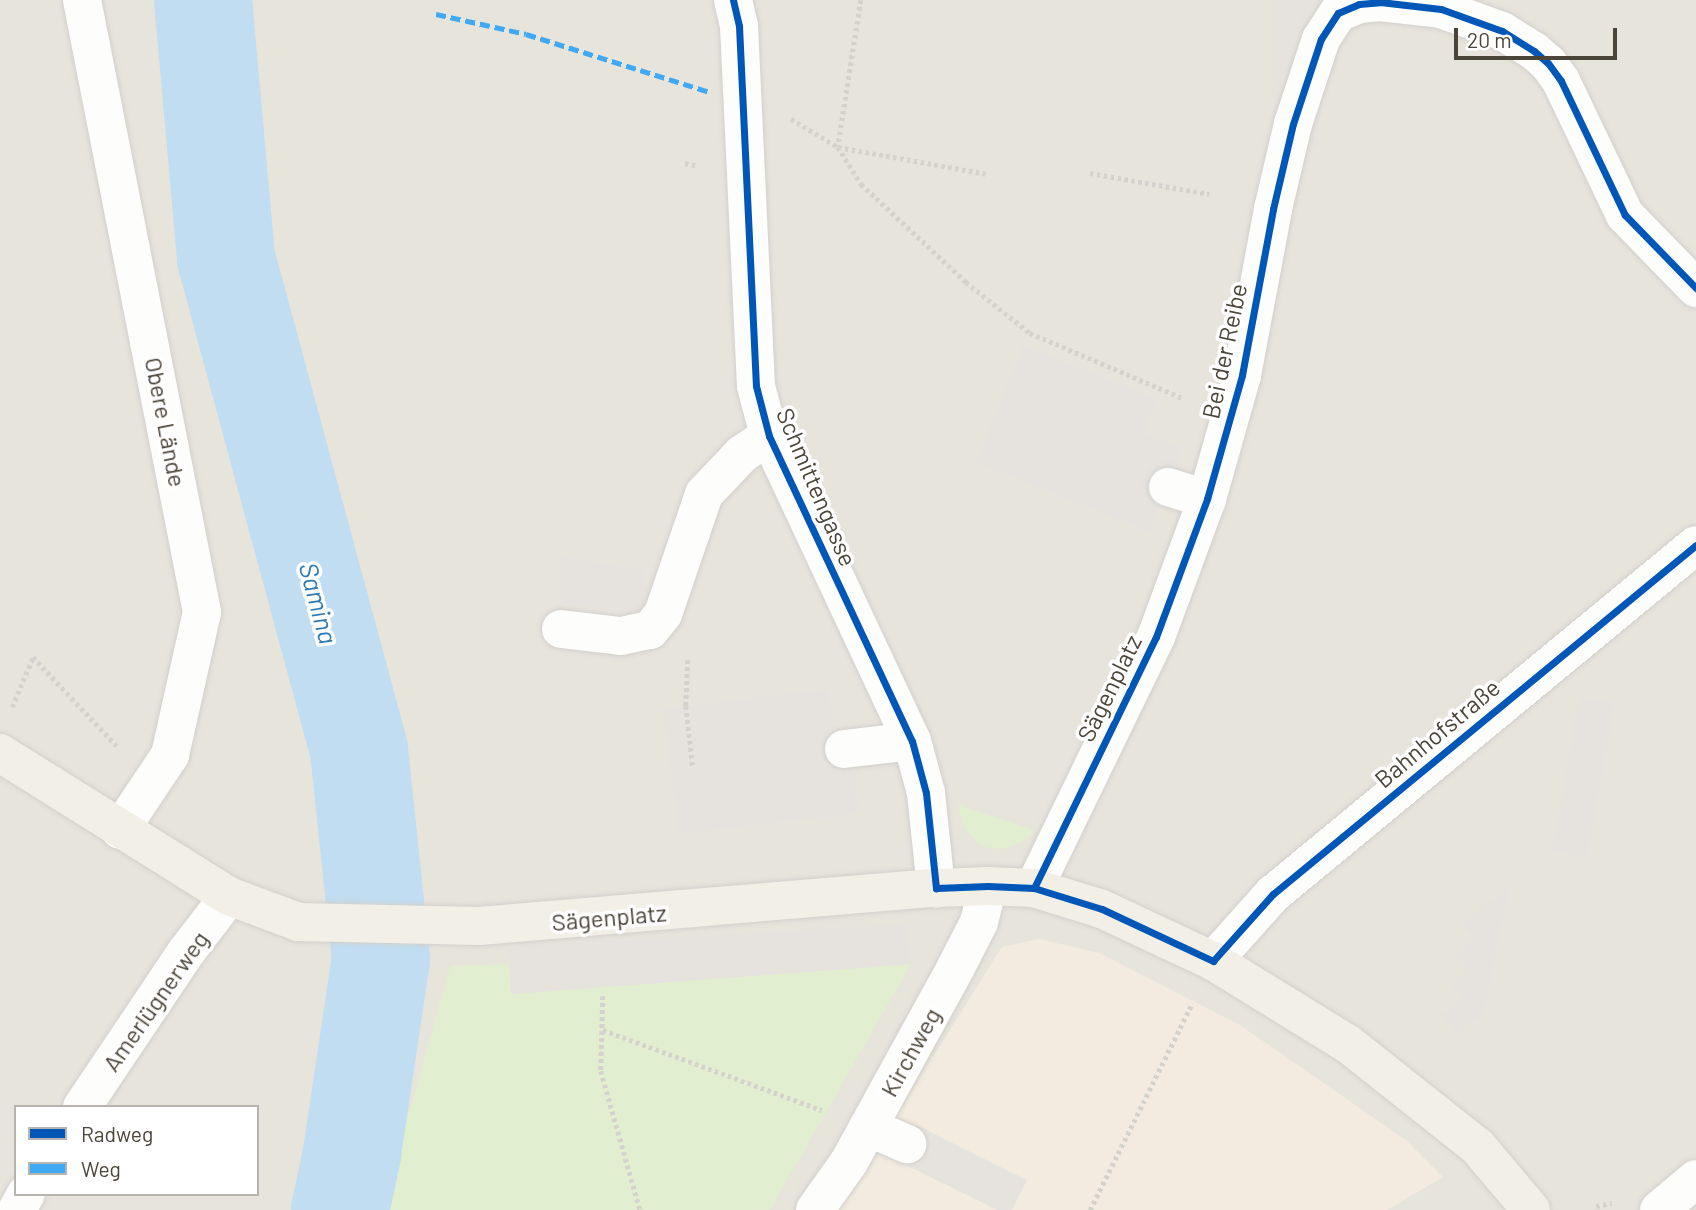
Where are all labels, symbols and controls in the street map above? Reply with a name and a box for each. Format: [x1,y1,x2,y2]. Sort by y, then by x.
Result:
scale bar [1458,14,1621,58]
text: 20 m [1467,27,1512,52]
street label: Bei der Reibe [1196,281,1252,421]
street label: Obere Lände [139,355,193,489]
street label: Schmittengasse [771,404,863,570]
water label: Samina [293,559,345,647]
street label: Sägenplatz [1071,630,1147,746]
street label: Bahnhofstraße [1369,672,1505,794]
street label: Sägenplatz [550,898,668,936]
street label: Amerlügnerweg [96,925,214,1077]
street label: Kirchweg [874,1003,946,1101]
legend [14,1105,259,1196]
text: Radweg [81,1121,153,1146]
text: Weg [81,1156,121,1181]

